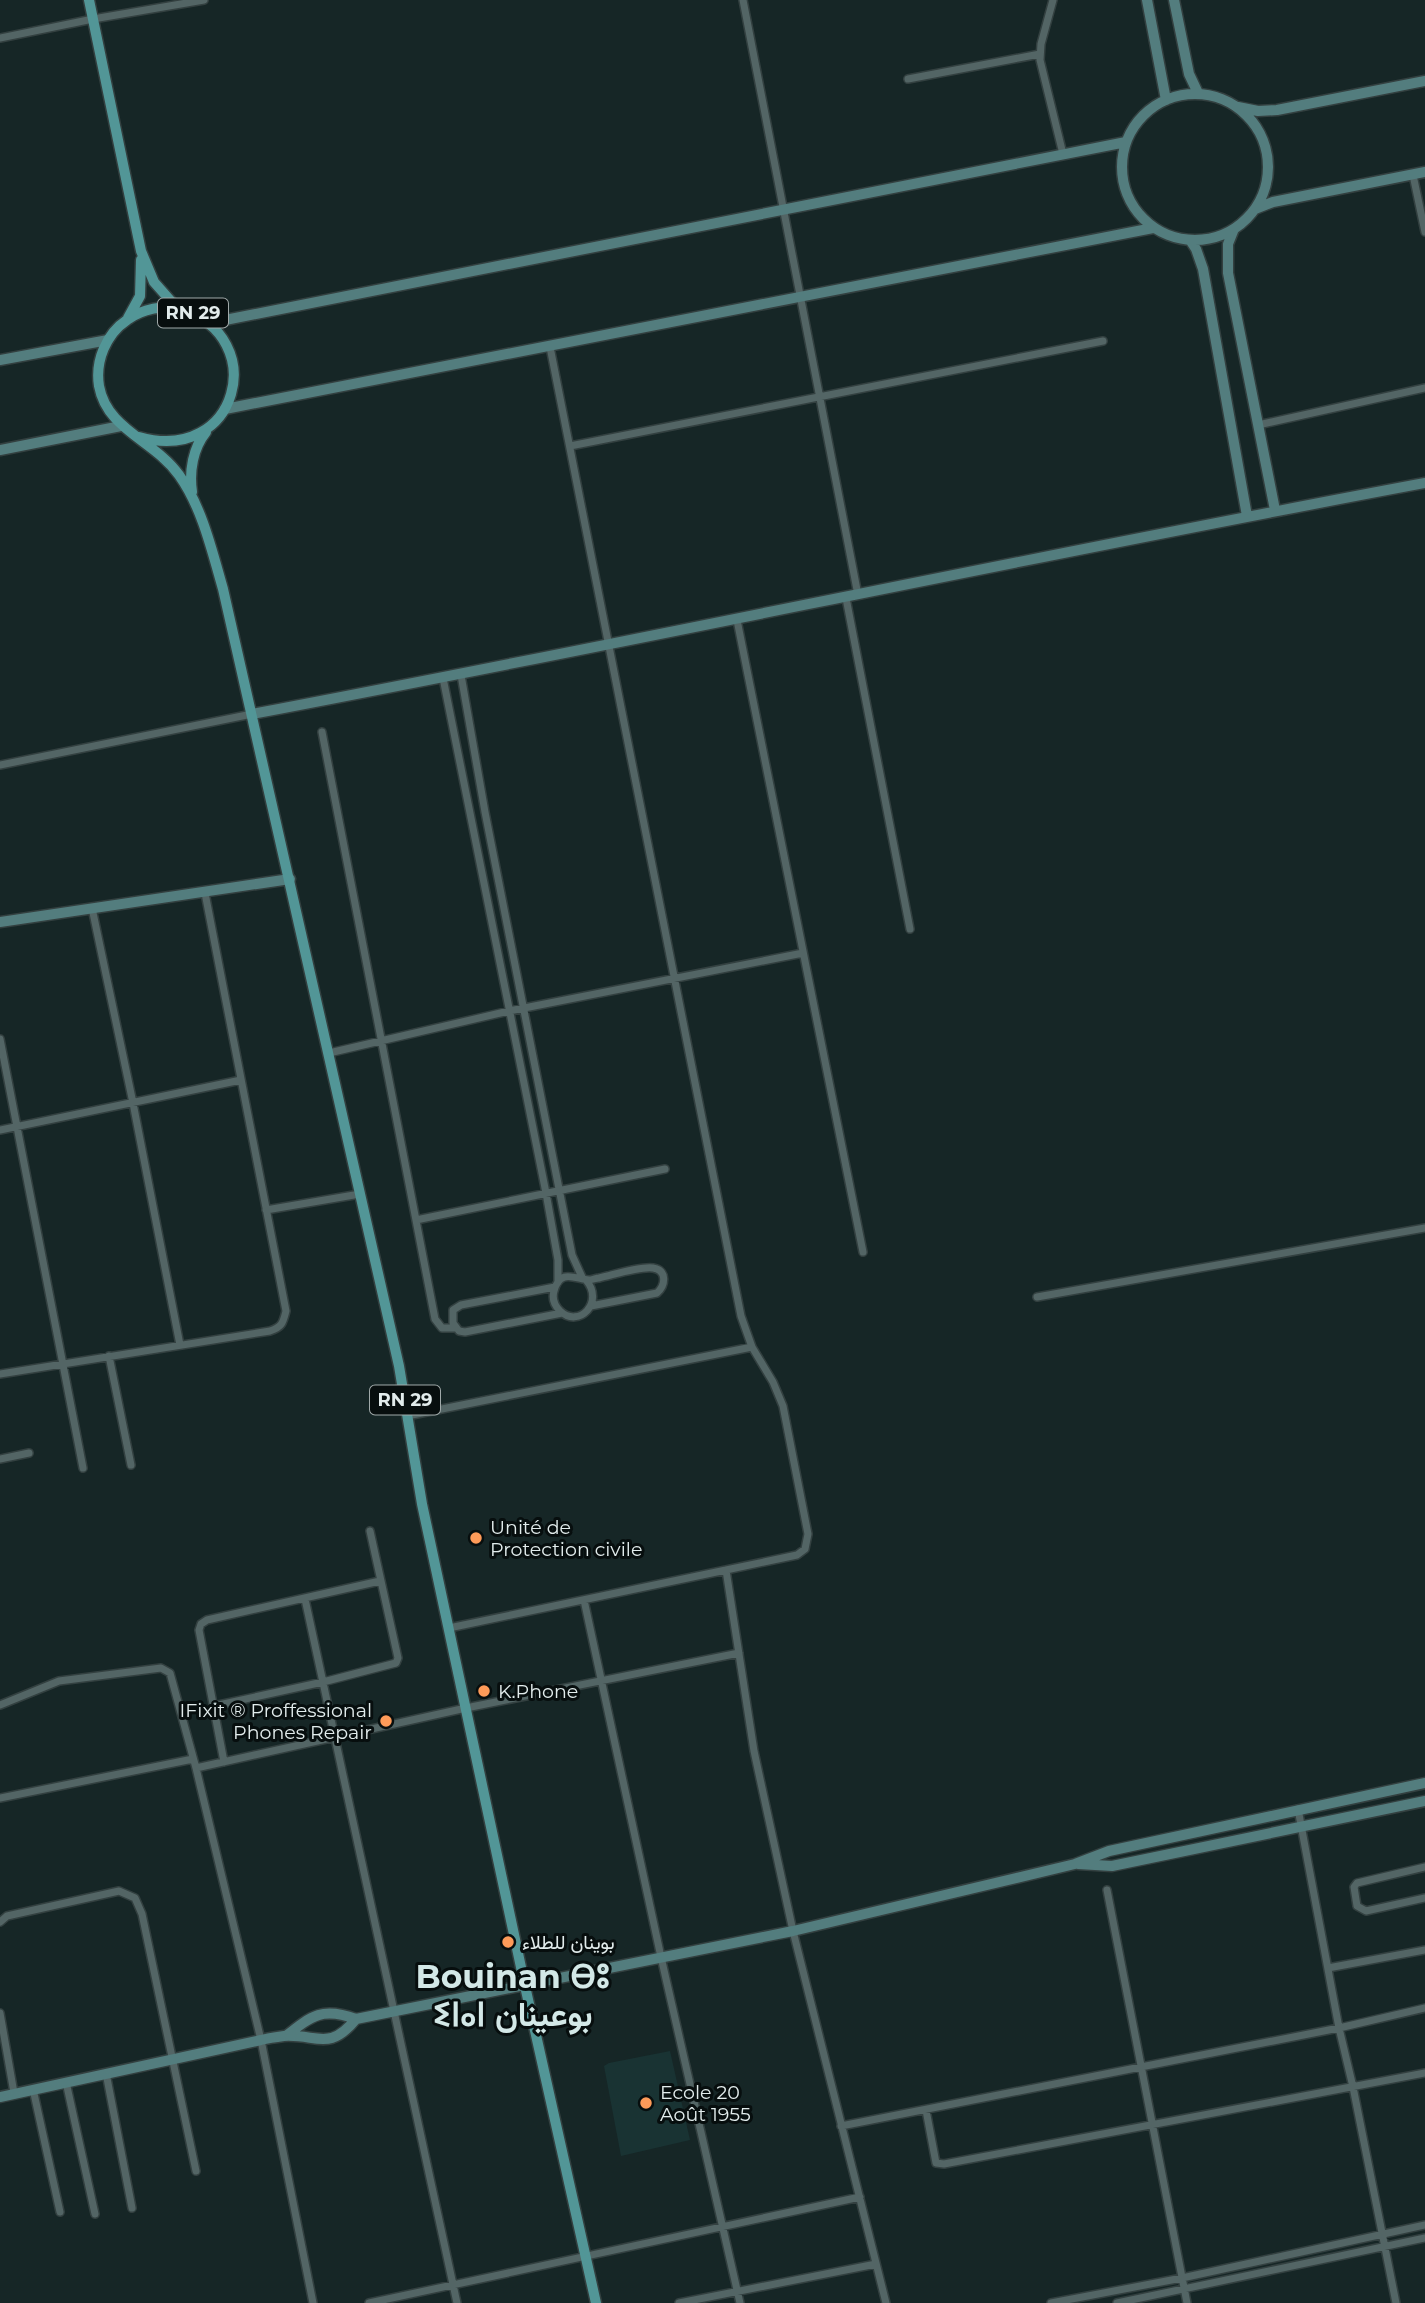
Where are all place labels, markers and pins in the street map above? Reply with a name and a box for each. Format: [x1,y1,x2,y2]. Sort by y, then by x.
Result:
place label: Unité de Protection civile [490,1516,642,1561]
marker: Unité de Protection civile [468,1530,484,1546]
place label: K.Phone [498,1680,578,1703]
marker: K.Phone [476,1683,492,1699]
place label: IFixit ® Proffessional Phones Repair [180,1699,372,1744]
marker: IFixit ® Proffessional Phones Repair [378,1713,394,1729]
place label: بوينان للطلاء [522,1931,615,1954]
marker: بوينان للطلاء [500,1934,516,1950]
place label: Ecole 20 Août 1955 [660,2081,751,2126]
marker: Ecole 20 Août 1955 [638,2095,654,2111]

